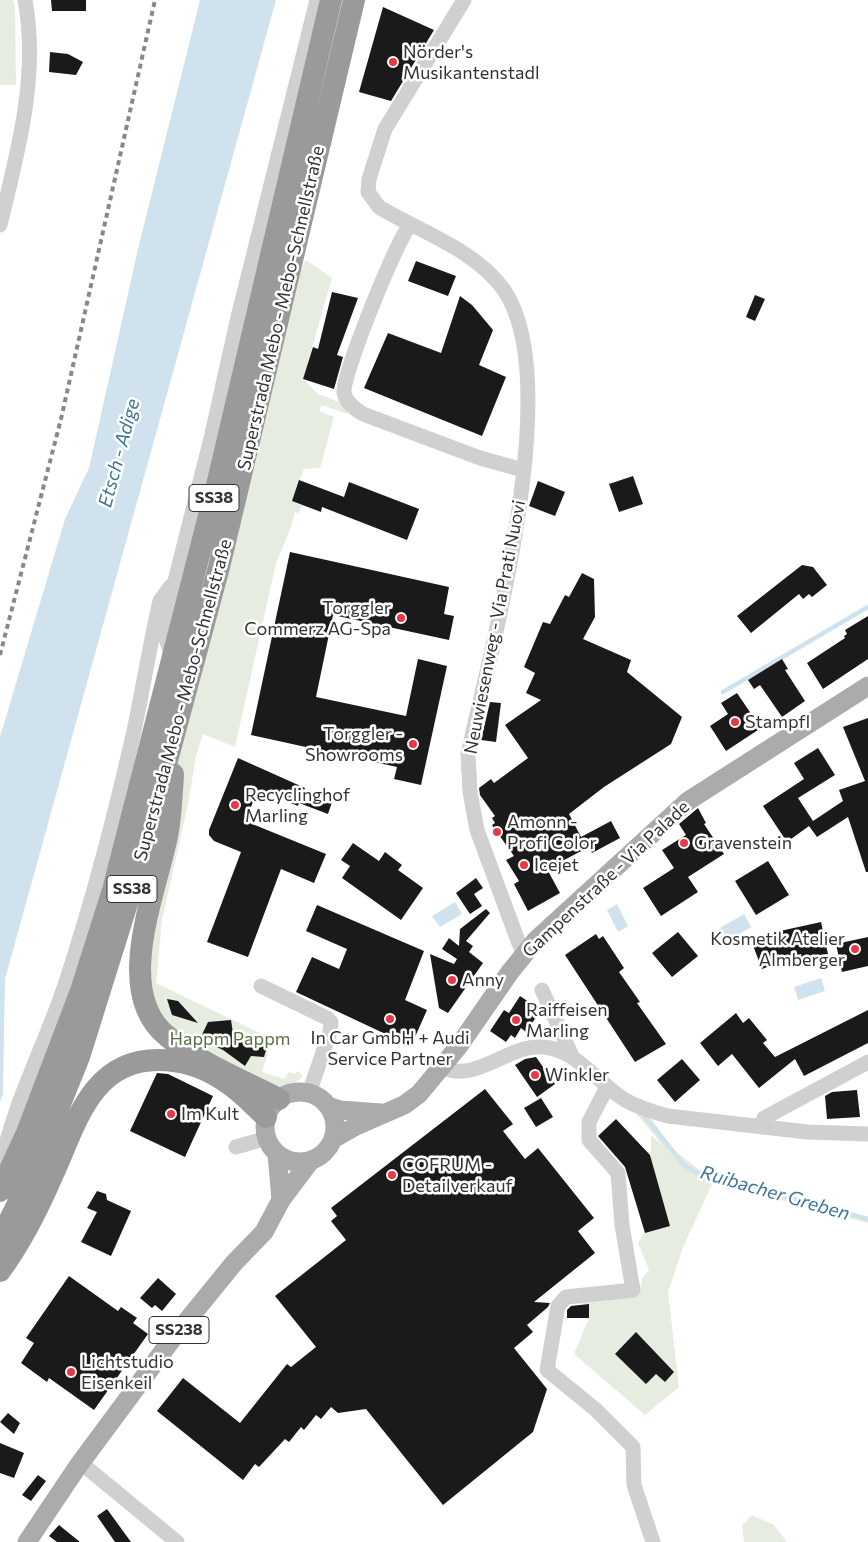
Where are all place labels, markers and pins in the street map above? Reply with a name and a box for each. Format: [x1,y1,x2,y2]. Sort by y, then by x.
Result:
place label: Nörder's Musikantenstadl [403,41,539,84]
marker: Nörder's Musikantenstadl [387,56,399,68]
place label: Torggler Commerz AG-Spa [244,597,391,640]
marker: Torggler Commerz AG-Spa [395,612,407,624]
place label: Stampfl [745,711,810,733]
marker: Stampfl [729,716,741,728]
place label: Torggler - Showrooms [305,723,403,766]
marker: Torggler - Showrooms [407,738,419,750]
place label: Recyclinghof Marling [245,784,350,826]
marker: Recyclinghof Marling [229,799,241,811]
place label: Amonn - Profi Color [507,811,597,854]
marker: Amonn - Profi Color [491,826,503,838]
place label: Gravenstein [694,832,792,854]
marker: Gravenstein [678,837,690,849]
place label: Icejet [534,854,579,876]
marker: Icejet [518,859,530,871]
place label: Kosmetik Atelier Almberger [710,928,845,971]
marker: Kosmetik Atelier Almberger [849,943,861,955]
place label: Anny [462,969,504,991]
marker: Anny [446,974,458,986]
place label: Raiffeisen Marling [526,999,608,1042]
marker: In Car GmbH + Audi Service Partner [384,1013,396,1025]
marker: Raiffeisen Marling [510,1014,522,1026]
place label: In Car GmbH + Audi Service Partner [310,1027,470,1070]
place label: Winkler [545,1064,609,1086]
marker: Winkler [529,1069,541,1081]
place label: Im Kult [181,1103,239,1125]
marker: Im Kult [165,1108,177,1120]
place label: COFRUM - Detailverkauf [402,1154,513,1196]
marker: COFRUM - Detailverkauf [386,1169,398,1181]
place label: Lichtstudio Eisenkeil [81,1351,174,1394]
marker: Lichtstudio Eisenkeil [65,1366,77,1378]

